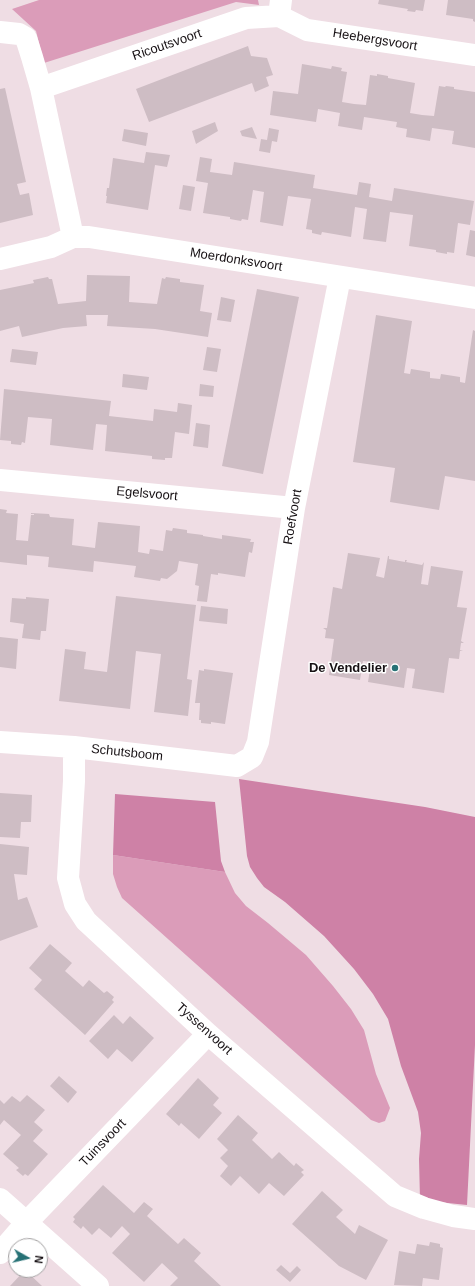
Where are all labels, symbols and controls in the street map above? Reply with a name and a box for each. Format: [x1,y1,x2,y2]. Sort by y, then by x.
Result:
street label: Ricoutsvoort [130,26,204,64]
street label: Heebergsvoort [332,26,418,54]
street label: Moerdonksvoort [189,245,283,275]
street label: Egelsvoort [116,484,178,504]
street label: Roefvoort [280,488,306,546]
place label: De Vendelier [309,660,387,676]
marker: De Vendelier [390,663,400,673]
street label: Schutsboom [90,741,164,765]
street label: Tyssenvoort [173,1000,235,1058]
street label: Tuinsvoort [76,1116,130,1170]
north arrow [8,1238,48,1278]
text: N [32,1255,45,1264]

